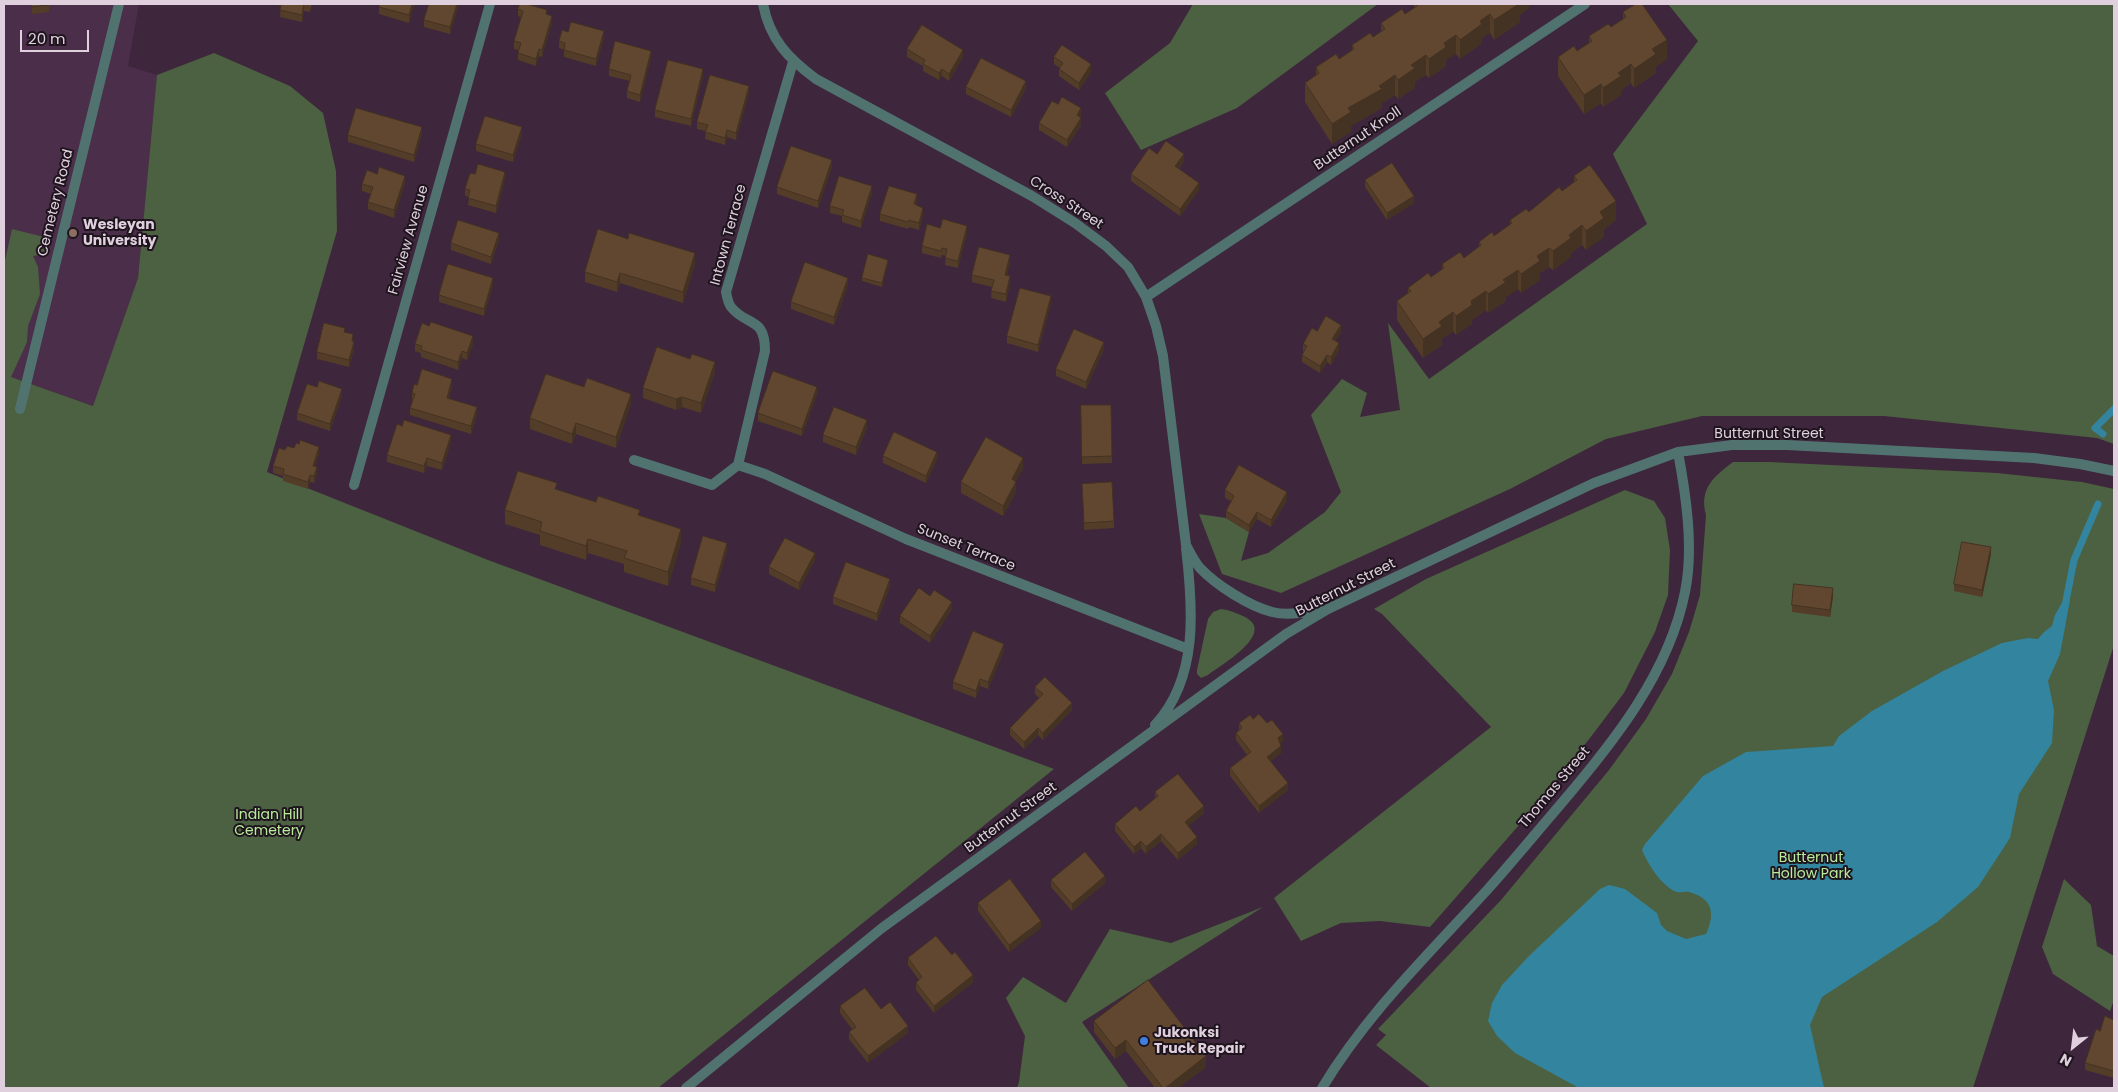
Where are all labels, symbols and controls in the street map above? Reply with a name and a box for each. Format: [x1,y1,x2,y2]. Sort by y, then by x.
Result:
scale bar [22,20,91,52]
text: 20 m [28,28,66,49]
street label: Butternut Knoll [1311,104,1405,174]
street label: Cemetery Road [35,148,77,258]
street label: Cross Street [1026,173,1106,233]
street label: Fairview Avenue [385,183,433,297]
street label: Intown Terrace [707,183,751,287]
place label: Wesleyan University [83,217,156,250]
marker: Wesleyan University [67,227,79,239]
street label: Butternut Street [1714,426,1824,442]
street label: Sunset Terrace [915,521,1017,575]
street label: Butternut Street [1293,556,1399,620]
street label: Thomas Street [1516,744,1594,832]
street label: Butternut Street [962,779,1060,857]
park label: Indian Hill Cemetery [234,807,304,840]
park label: Butternut Hollow Park [1771,850,1851,882]
north arrow [2048,1022,2098,1072]
place label: Jukonksi Truck Repair [1154,1025,1245,1058]
marker: Jukonksi Truck Repair [1138,1035,1150,1047]
text: N [2056,1049,2075,1071]

